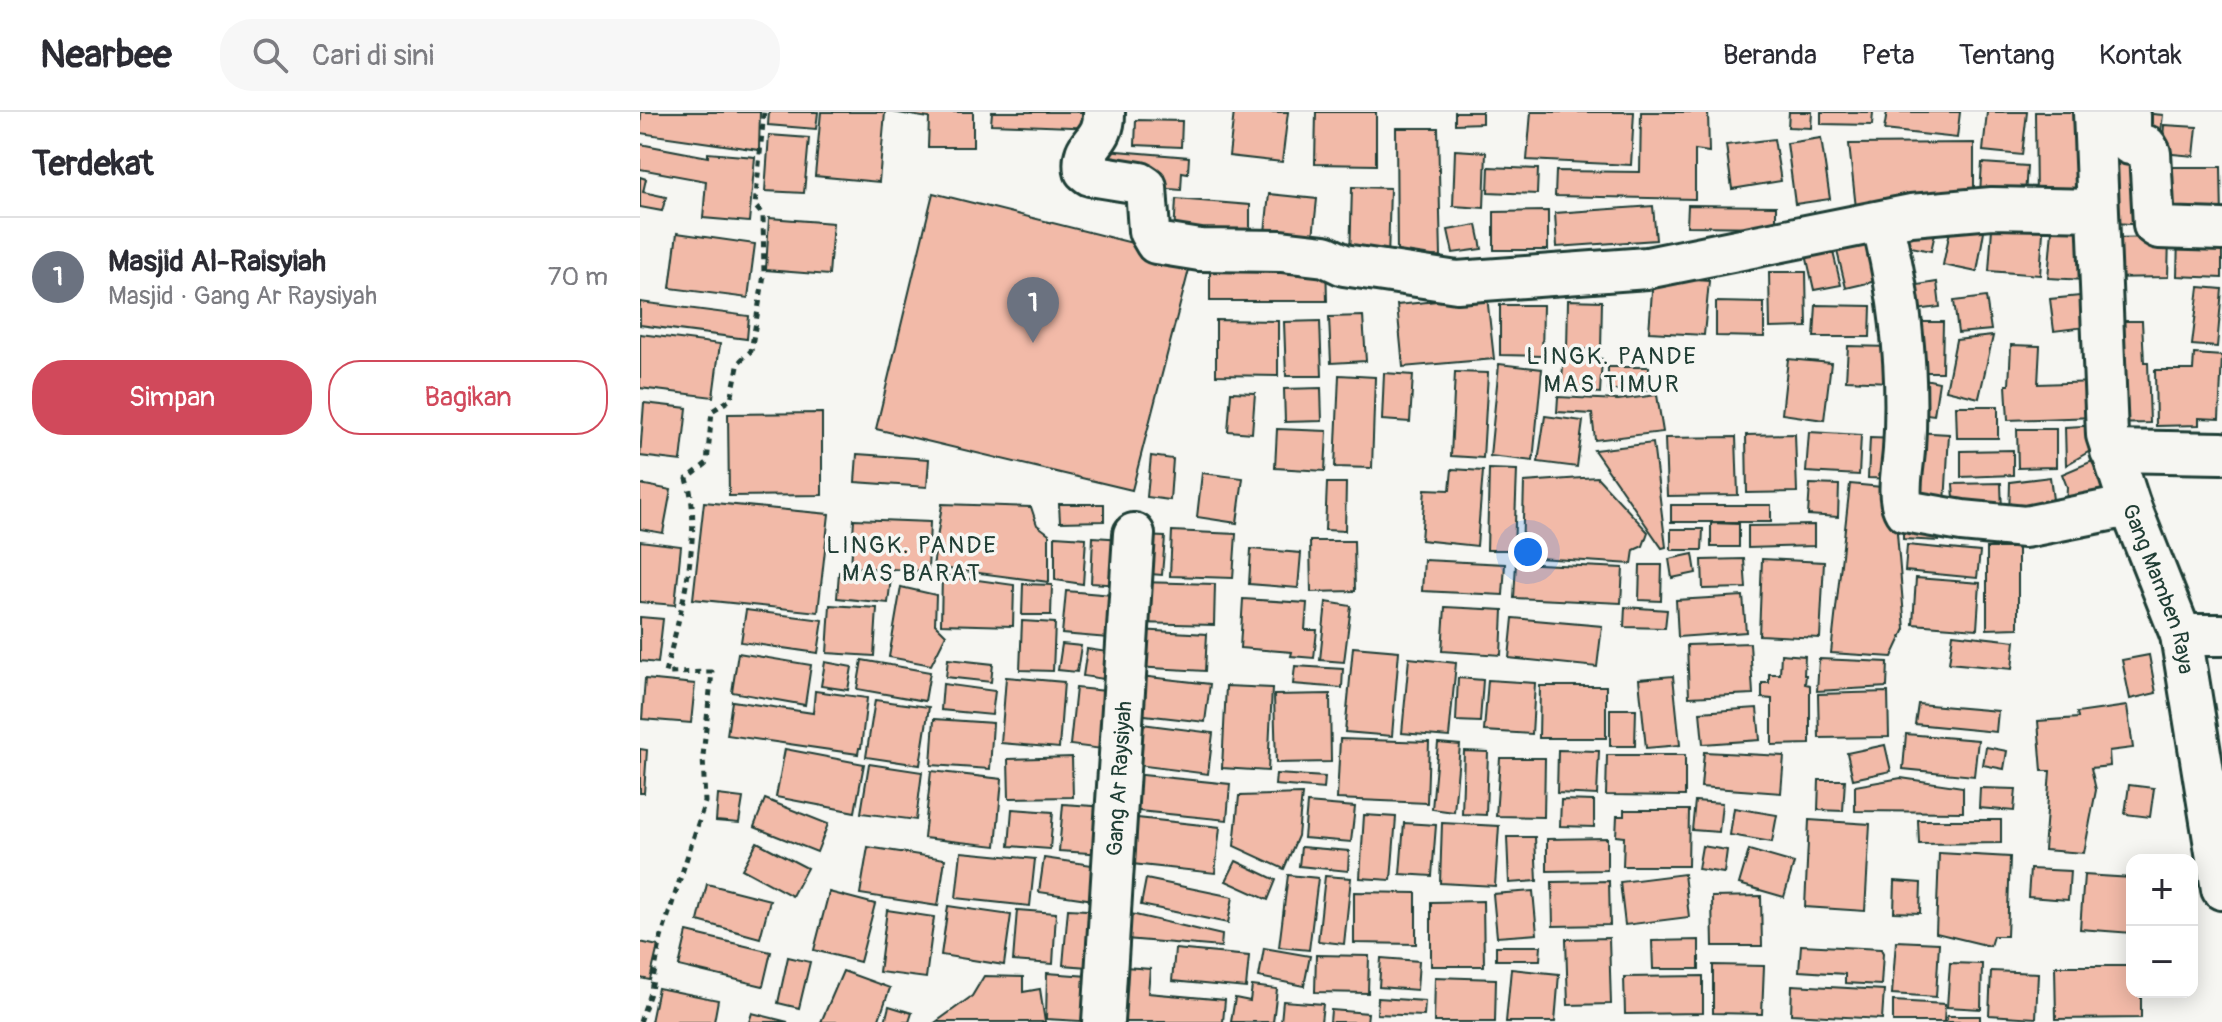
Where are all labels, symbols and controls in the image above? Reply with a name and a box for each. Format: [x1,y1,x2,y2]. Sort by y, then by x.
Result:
search box [220,19,780,91]
text: Nearbee [40,31,172,79]
icon: search [248,33,292,77]
text: Cari di sini [312,37,434,74]
text: Beranda [1723,38,1817,73]
text: Peta [1861,38,1915,73]
text: Tentang [1959,38,2055,73]
text: Kontak [2099,38,2182,73]
text: Terdekat [32,143,153,186]
text: Masjid Al-Raisyiah [108,243,326,280]
text: 1 [53,261,63,293]
text: 70 m [548,261,608,293]
pin: 1 [1007,277,1059,343]
text: Masjid · Gang Ar Raysiyah [108,280,377,312]
district label: LINGK. PANDE MAS TIMUR [1526,342,1698,399]
button: Simpan [32,360,312,435]
button: Bagikan [328,360,608,435]
street label: Gang Mamben Raya [2116,500,2200,676]
district label: LINGK. PANDE MAS BARAT [826,531,998,588]
your location [1508,532,1548,572]
street label: Gang Ar Raysiyah [1101,700,1138,857]
map controls [2126,854,2198,998]
button: + [2126,854,2198,926]
button: − [2126,926,2198,998]

